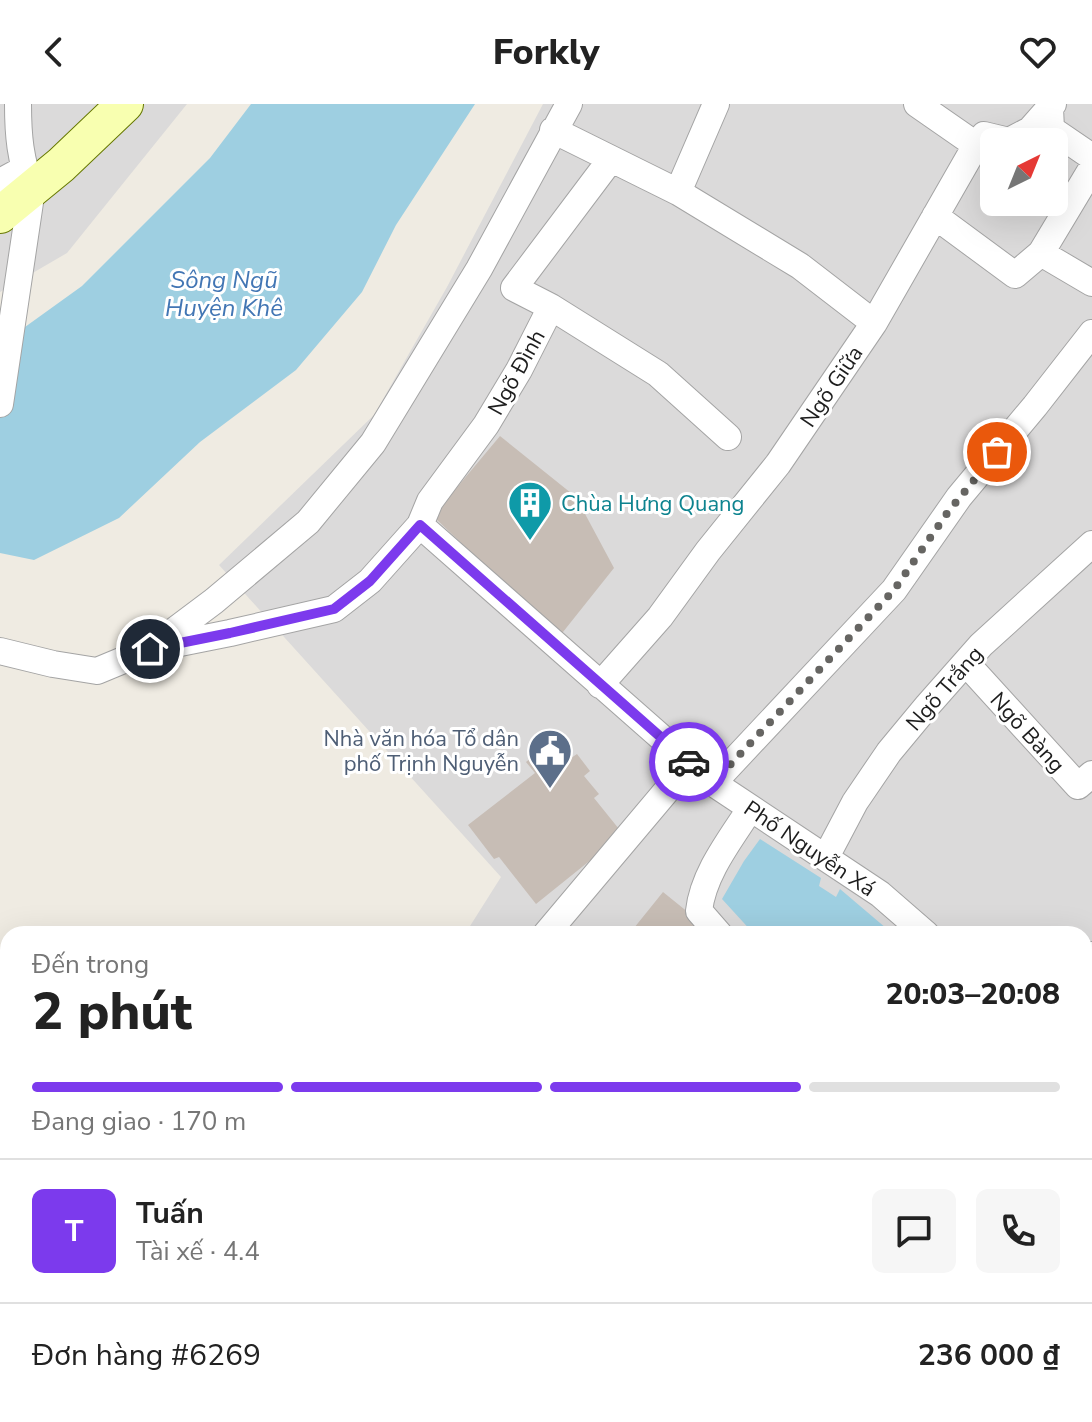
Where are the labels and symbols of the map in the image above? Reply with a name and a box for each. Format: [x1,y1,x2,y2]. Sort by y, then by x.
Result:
north arrow [980,128,1068,216]
water label: Sông Ngũ Huyện Khê [165,264,283,324]
street label: Ngõ Đình [481,324,553,421]
street label: Ngõ Giữa [794,340,870,433]
pin [963,418,1031,486]
building icon: Chùa Hưng Quang [506,479,554,542]
place label: Chùa Hưng Quang [561,489,744,519]
pin [116,615,184,683]
street label: Ngõ Trắng [900,640,990,738]
street label: Ngõ Bàng [983,686,1072,779]
courier [649,722,729,802]
place label: Nhà văn hóa Tổ dân phố Trịnh Nguyễn [324,724,519,779]
public building icon: Nhà văn hóa Tổ dân phố Trịnh Nguyễn [526,727,574,790]
street label: Phố Nguyễn Xá [738,794,881,904]

